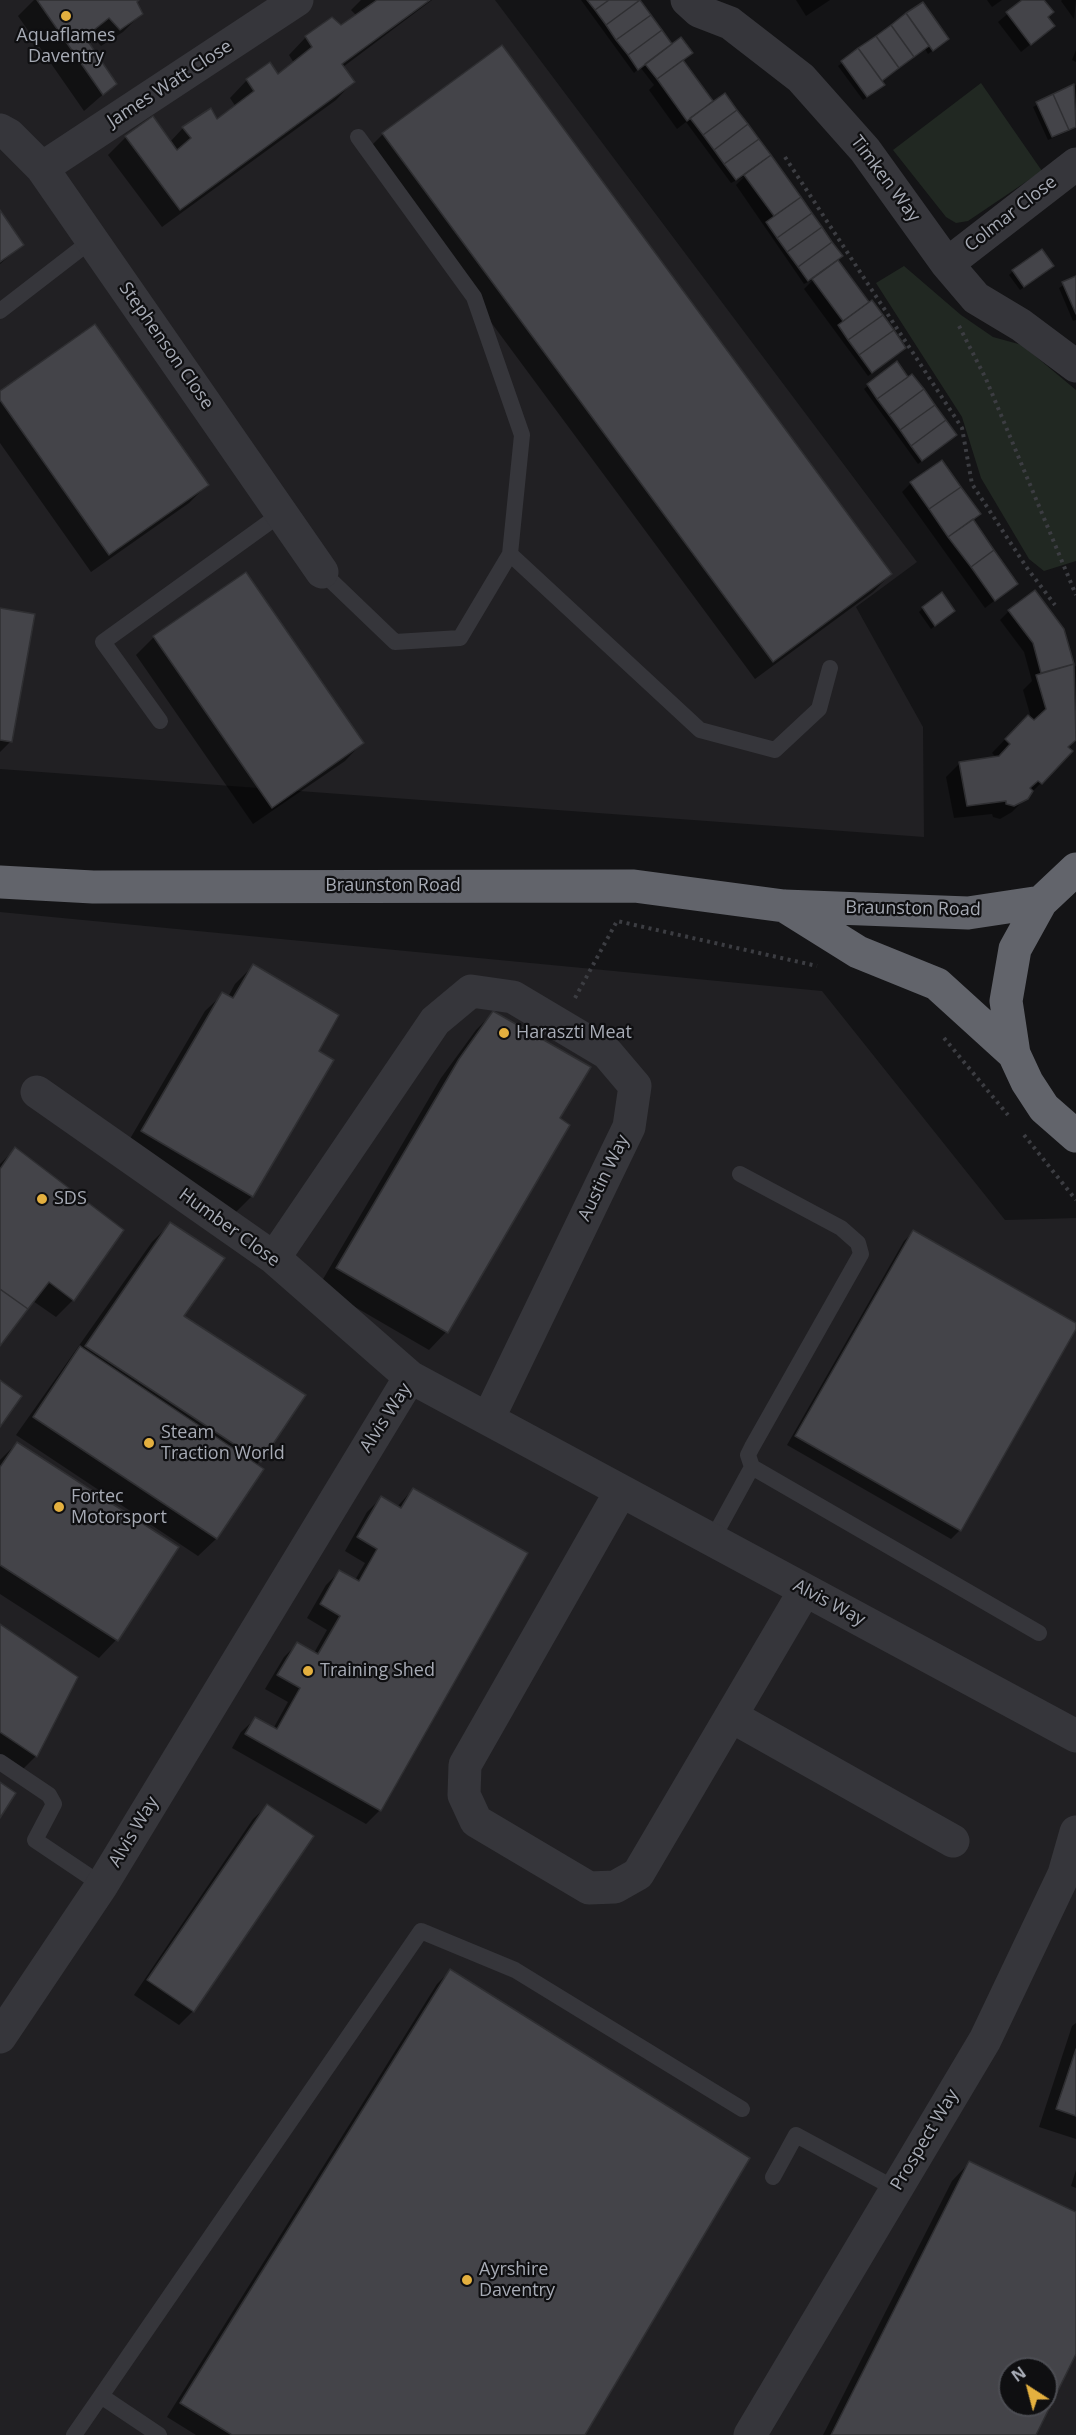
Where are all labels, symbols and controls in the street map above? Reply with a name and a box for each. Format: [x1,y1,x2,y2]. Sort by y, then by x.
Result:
marker: Aquaflames Daventry [59,9,73,23]
place label: Aquaflames Daventry [16,25,116,68]
street label: James Watt Close [104,36,236,132]
street label: Timken Way [846,132,924,226]
street label: Colmar Close [961,171,1061,257]
street label: Stephenson Close [114,278,218,414]
street label: Braunston Road [325,875,461,897]
street label: Braunston Road [845,897,981,921]
place label: Haraszti Meat [516,1022,632,1044]
marker: Haraszti Meat [497,1026,511,1040]
street label: Austin Way [574,1131,634,1225]
street label: Humber Close [174,1184,284,1272]
place label: SDS [54,1188,87,1210]
marker: SDS [35,1192,49,1206]
street label: Alvis Way [356,1379,416,1457]
place label: Steam Traction World [161,1422,285,1464]
marker: Steam Traction World [142,1436,156,1450]
place label: Fortec Motorsport [71,1486,167,1528]
marker: Fortec Motorsport [52,1500,66,1514]
street label: Alvis Way [789,1575,869,1631]
place label: Training Shed [320,1660,435,1682]
marker: Training Shed [301,1664,315,1678]
street label: Alvis Way [105,1793,163,1871]
street label: Prospect Way [886,2086,964,2194]
place label: Ayrshire Daventry [479,2259,555,2302]
marker: Ayrshire Daventry [460,2273,474,2287]
north arrow [998,2357,1058,2417]
text: N [1007,2361,1030,2387]

